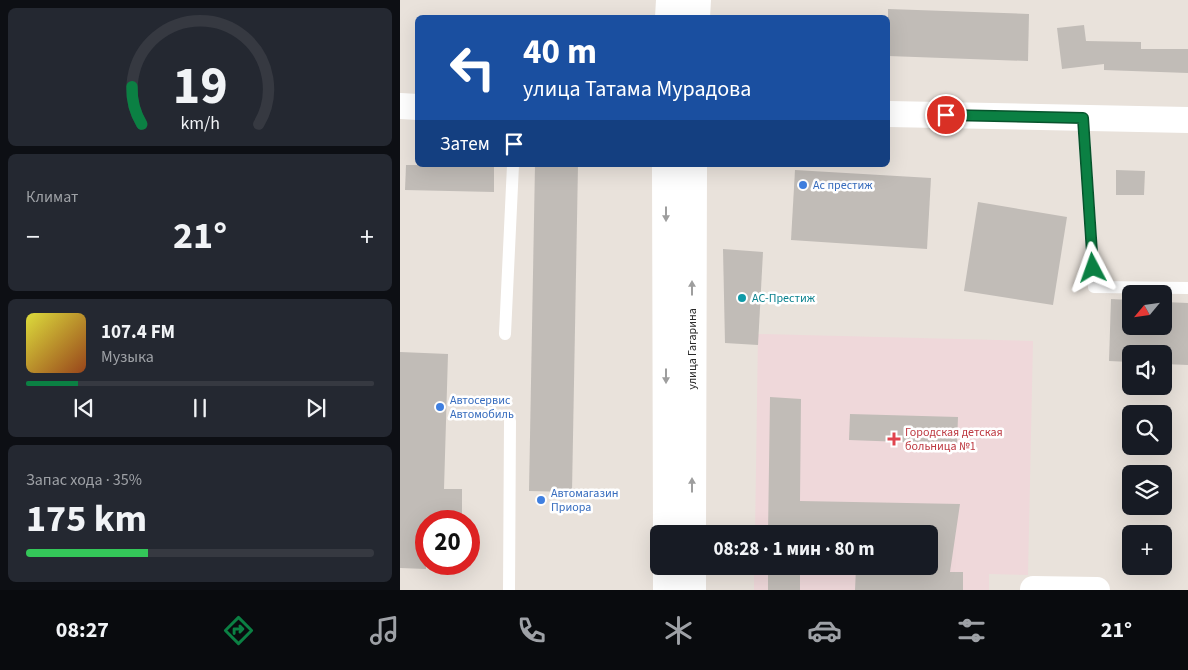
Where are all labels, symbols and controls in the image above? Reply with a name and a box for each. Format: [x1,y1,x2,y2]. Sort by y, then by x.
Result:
text: 40 m [523,27,597,77]
icon: left [440,35,505,100]
text: 19 [173,50,227,124]
text: улица Татама Мурадова [523,73,751,105]
pin [925,94,967,136]
icon: arrive [932,101,960,129]
text: km/h [180,111,220,136]
icon: arrive [500,130,528,158]
text: Затем [440,131,490,158]
place label: Ас престиж [813,177,873,194]
marker: Ас престиж [797,179,809,191]
text: Климат [26,186,78,208]
one-way arrow [662,206,670,222]
text: 21° [173,209,227,263]
text: − [26,217,40,257]
text: + [360,217,374,257]
position arrow [1066,241,1118,293]
one-way arrow [689,279,697,295]
north arrow [1122,285,1172,335]
map controls [1122,285,1172,575]
place label: АС-Престиж [752,290,816,307]
marker: АС-Престиж [736,292,748,304]
street label: улица Гагарина [684,308,701,390]
text: 107.4 FM [101,319,175,346]
button: sound [1122,345,1172,395]
text: Музыка [101,346,154,368]
one-way arrow [662,368,670,384]
place label: Автосервис Автомобиль [450,392,514,423]
icon: previous [70,394,98,422]
icon: pause [186,394,214,422]
icon: next [302,394,330,422]
marker: Автосервис Автомобиль [434,401,446,413]
button: search [1122,405,1172,455]
place label: Городская детская больница №1 [905,424,1003,455]
marker: Городская детская больница №1 [887,432,901,446]
button: layers [1122,465,1172,515]
text: Запас хода · 35% [26,469,142,491]
one-way arrow [688,477,696,493]
place label: Автомагазин Приора [551,485,618,516]
text: 175 km [26,492,147,546]
marker: Автомагазин Приора [535,494,547,506]
speed limit sign: 20 [415,510,480,575]
button: + [1122,525,1172,575]
text: 08:28 · 1 мин · 80 m [713,536,875,563]
icon: directions [221,613,256,648]
icon: music [367,613,402,648]
icon: phone [514,613,549,648]
icon: climate [661,613,696,648]
icon: car [807,613,842,648]
icon: filters [954,613,989,648]
text: 08:27 [56,614,109,646]
text: 21° [1101,614,1132,646]

